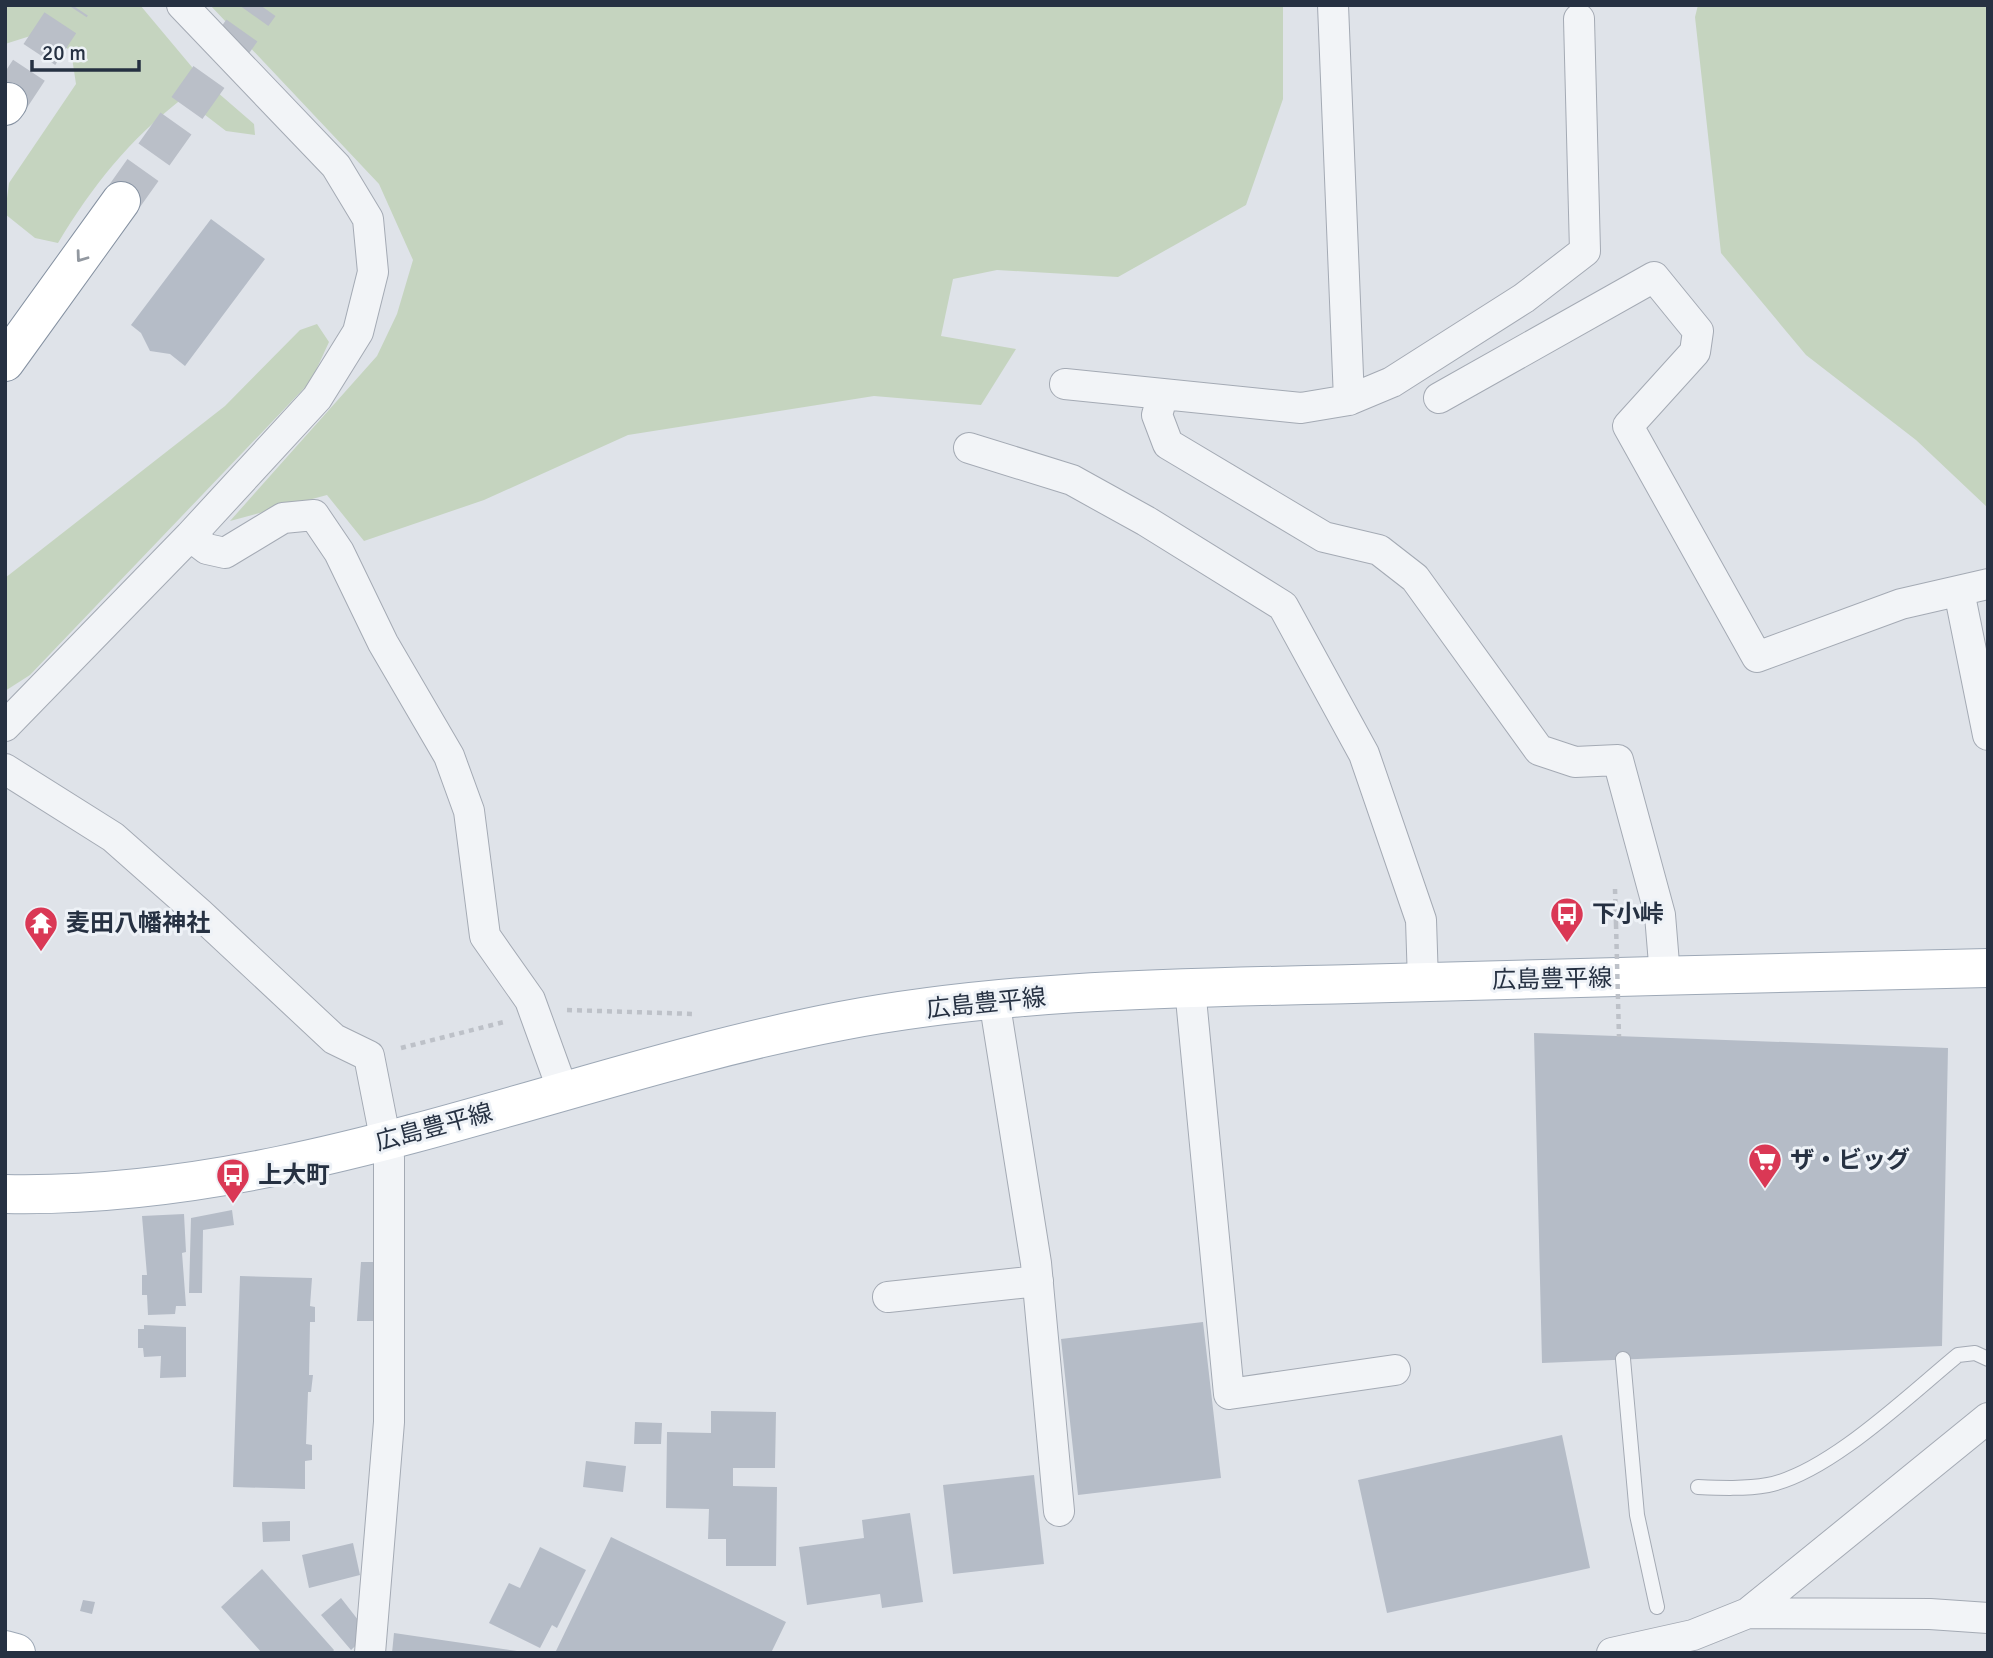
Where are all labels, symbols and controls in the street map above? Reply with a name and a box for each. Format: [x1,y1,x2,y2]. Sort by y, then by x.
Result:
scale bar [32,28,138,72]
text: 20 m [42,40,86,66]
one-way arrow [77,249,89,262]
bus stop icon: 下小峠 [1548,895,1586,944]
place label: 下小峠 [1592,899,1664,929]
temple icon: 麦田八幡神社 [22,904,60,953]
place label: 麦田八幡神社 [66,908,210,938]
street label: 広島豊平線 [1492,963,1612,995]
street label: 広島豊平線 [925,982,1047,1024]
street label: 広島豊平線 [372,1097,496,1157]
supermarket icon: ザ・ビッグ [1746,1141,1784,1190]
place label: ザ・ビッグ [1790,1145,1910,1175]
bus stop icon: 上大町 [214,1156,252,1205]
place label: 上大町 [258,1160,330,1190]

